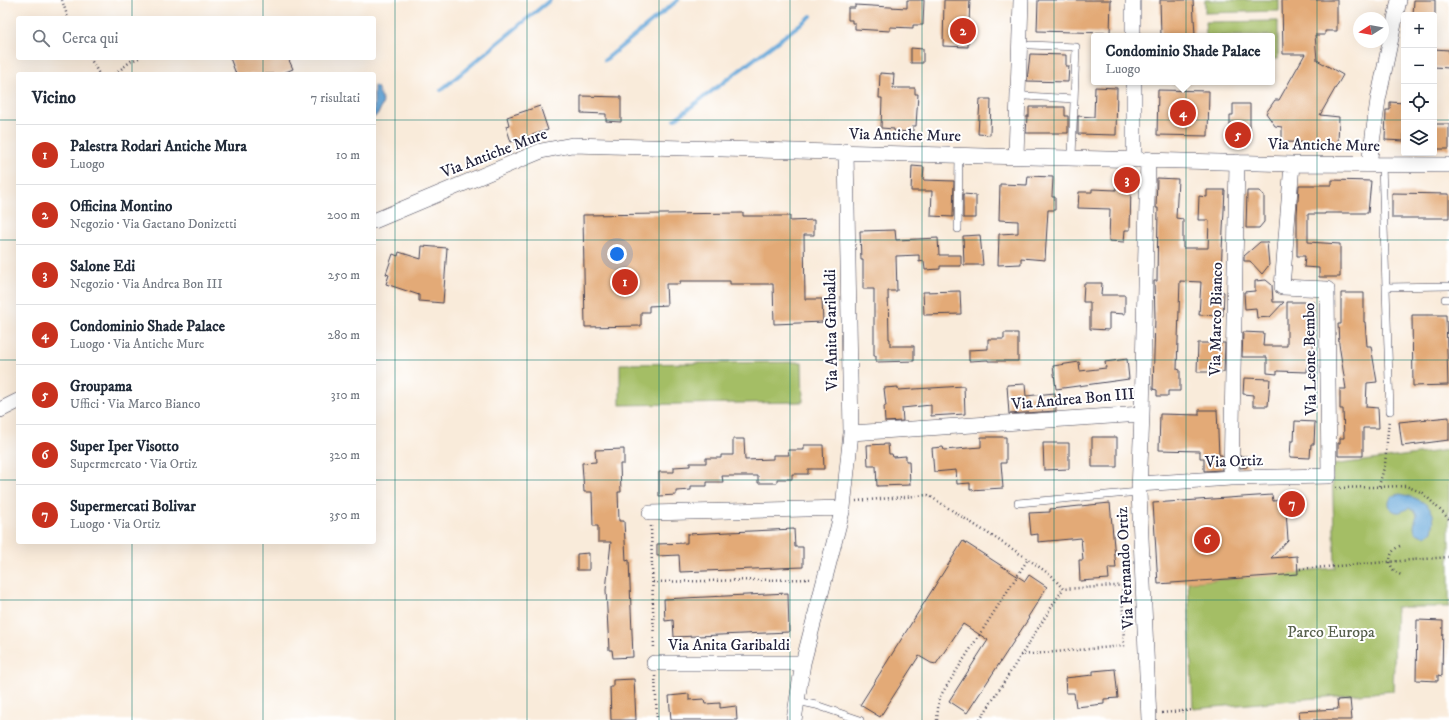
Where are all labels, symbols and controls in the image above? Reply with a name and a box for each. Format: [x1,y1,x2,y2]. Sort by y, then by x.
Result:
north arrow [1353,12,1389,48]
map controls [1401,12,1437,156]
button: + [1401,12,1437,48]
search box [16,16,376,60]
pin: 2 [950,16,976,46]
icon: search [30,27,52,49]
text: Cerca qui [62,29,118,48]
popup [1091,33,1275,85]
text: Condominio Shade Palace [1106,42,1260,61]
button: − [1401,48,1437,84]
text: Luogo [1106,61,1140,77]
button: locate [1401,84,1437,120]
text: Vicino [32,87,76,109]
text: 7 risultati [311,90,360,106]
pin: 4 [1170,98,1196,128]
pin: 5 [1225,120,1251,150]
button: layers [1401,120,1437,156]
street label: Via Antiche Mure [437,123,550,183]
street label: Via Antiche Mure [848,124,962,146]
street label: Via Antiche Mure [1267,134,1381,156]
text: Palestra Rodari Antiche Mura [70,137,247,156]
text: 1 [43,147,47,163]
text: 10 m [336,147,360,163]
text: Luogo [70,156,105,172]
pin: 3 [1114,165,1140,195]
text: Officina Montino [70,197,172,216]
text: 2 [42,207,48,223]
text: 200 m [327,207,360,223]
text: Negozio · Via Gaetano Donizetti [70,216,237,232]
your location [607,244,627,264]
text: Salone Edi [70,257,135,276]
street label: Via Marco Bianco [1205,262,1227,377]
text: 3 [43,267,47,283]
text: 250 m [328,267,360,283]
pin: 1 [612,267,638,297]
street label: Via Anita Garibaldi [820,269,842,392]
text: Negozio · Via Andrea Bon III [70,276,223,292]
street label: Via Leone Bembo [1299,302,1321,416]
text: Condominio Shade Palace [70,317,225,336]
text: 4 [41,327,49,343]
text: 280 m [328,327,360,343]
text: Luogo · Via Antiche Mure [70,336,204,352]
text: Groupama [70,377,132,396]
street label: Via Andrea Bon III [1010,384,1136,414]
text: 5 [42,387,48,403]
text: 310 m [331,387,360,403]
text: Uffici · Via Marco Bianco [70,396,200,412]
text: Super Iper Visotto [70,437,179,456]
text: 6 [42,447,48,463]
text: 320 m [329,447,360,463]
street label: Via Ortiz [1204,450,1263,472]
text: Supermercato · Via Ortiz [70,456,197,472]
pin: 7 [1279,489,1305,519]
text: Supermercati Bolivar [70,497,196,516]
street label: Via Fernando Ortiz [1112,506,1138,631]
text: 7 [42,507,48,523]
text: 350 m [329,507,360,523]
text: Luogo · Via Ortiz [70,516,160,532]
pin: 6 [1194,525,1220,555]
park label: Parco Europa [1287,622,1375,642]
street label: Via Anita Garibaldi [667,635,790,655]

